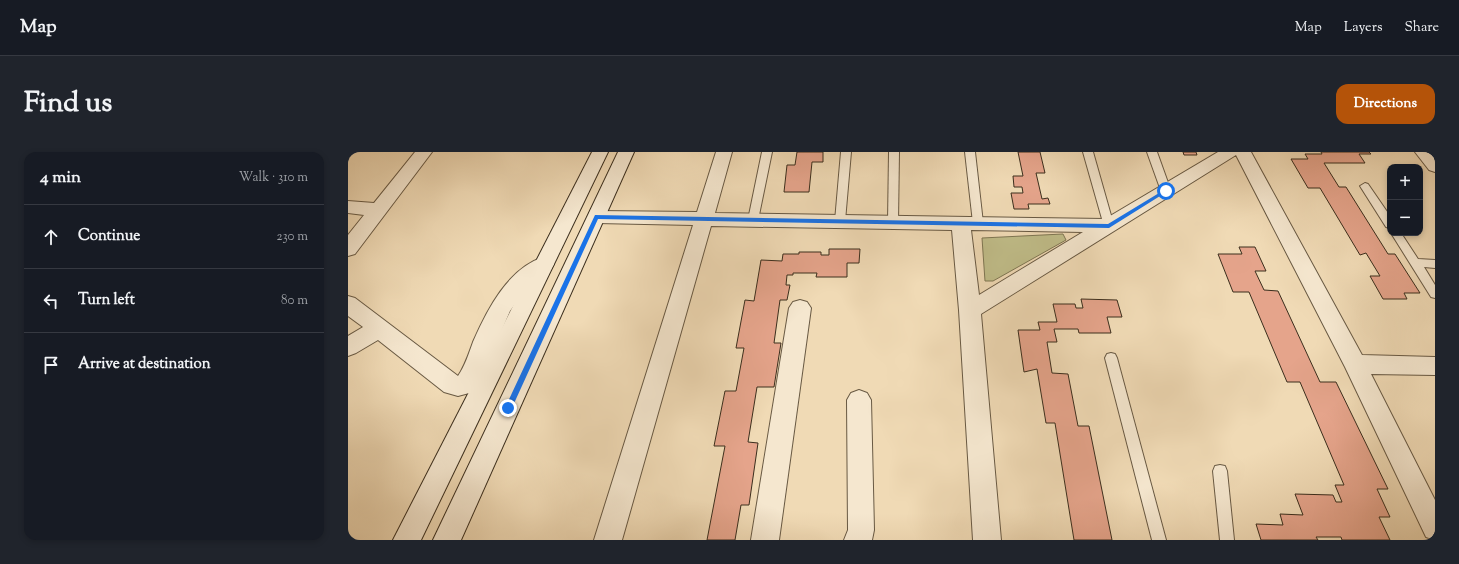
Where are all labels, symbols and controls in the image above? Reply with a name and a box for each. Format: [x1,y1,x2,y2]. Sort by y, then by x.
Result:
text: Map [20,14,57,41]
text: Map [1295,18,1322,38]
text: Layers [1344,18,1382,38]
text: Share [1404,18,1439,38]
text: Find us [24,84,112,124]
button: Directions [1336,84,1435,124]
map controls [1387,164,1423,236]
button: + [1387,164,1423,200]
text: 4 min [40,166,81,190]
text: Walk · 310 m [239,169,308,187]
route start [1157,182,1175,200]
button: − [1387,200,1423,236]
icon: ahead [40,226,62,248]
text: Continue [78,226,140,247]
text: 230 m [276,228,308,246]
icon: left [40,290,62,312]
text: Turn left [78,290,135,311]
text: 80 m [281,292,308,310]
icon: arrive [40,354,62,376]
text: Arrive at destination [78,354,211,375]
route end [499,399,517,417]

